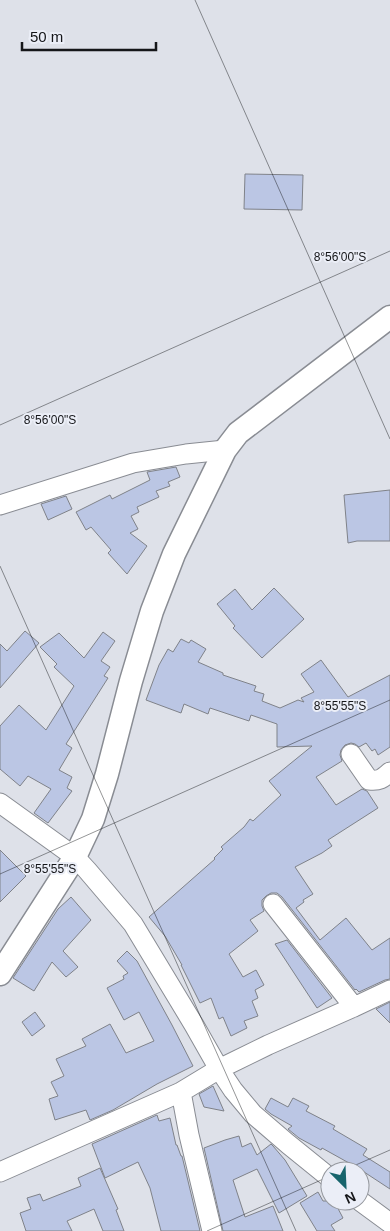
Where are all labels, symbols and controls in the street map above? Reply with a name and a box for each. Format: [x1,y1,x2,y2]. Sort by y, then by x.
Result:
scale bar [22,20,156,52]
text: 50 m [30,28,63,45]
text: 8°56'00"S [314,250,366,264]
text: 8°56'00"S [24,413,76,427]
text: 8°55'55"S [314,699,366,713]
text: 8°55'55"S [24,862,76,876]
north arrow [320,1161,370,1211]
text: N [342,1189,358,1207]

